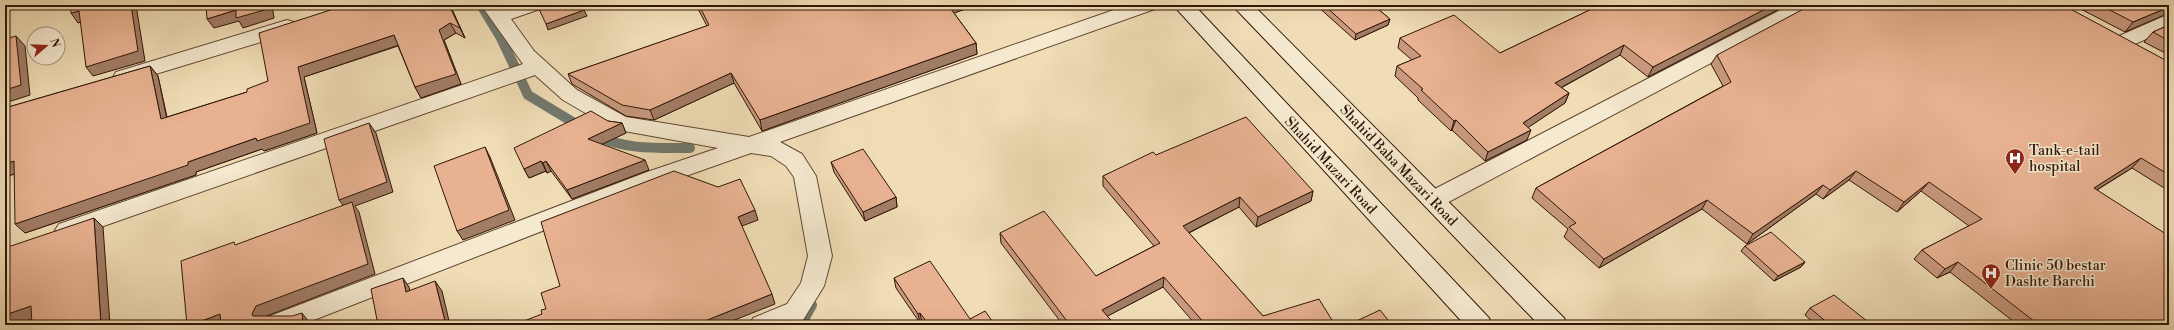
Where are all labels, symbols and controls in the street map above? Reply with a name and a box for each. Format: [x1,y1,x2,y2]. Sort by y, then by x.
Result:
north arrow [26,26,66,66]
text: N [46,37,63,50]
street label: Shahid Baba Mazari Road [1336,101,1461,230]
street label: Shahid Mazari Road [1280,113,1380,218]
place label: Tank-e-tail hospital [2029,142,2100,176]
hospital icon: Tank-e-tail hospital [2004,147,2026,175]
place label: Clinic 50 bestar Dashte Barchi [2005,257,2106,291]
hospital icon: Clinic 50 bestar Dashte Barchi [1980,262,2002,290]

